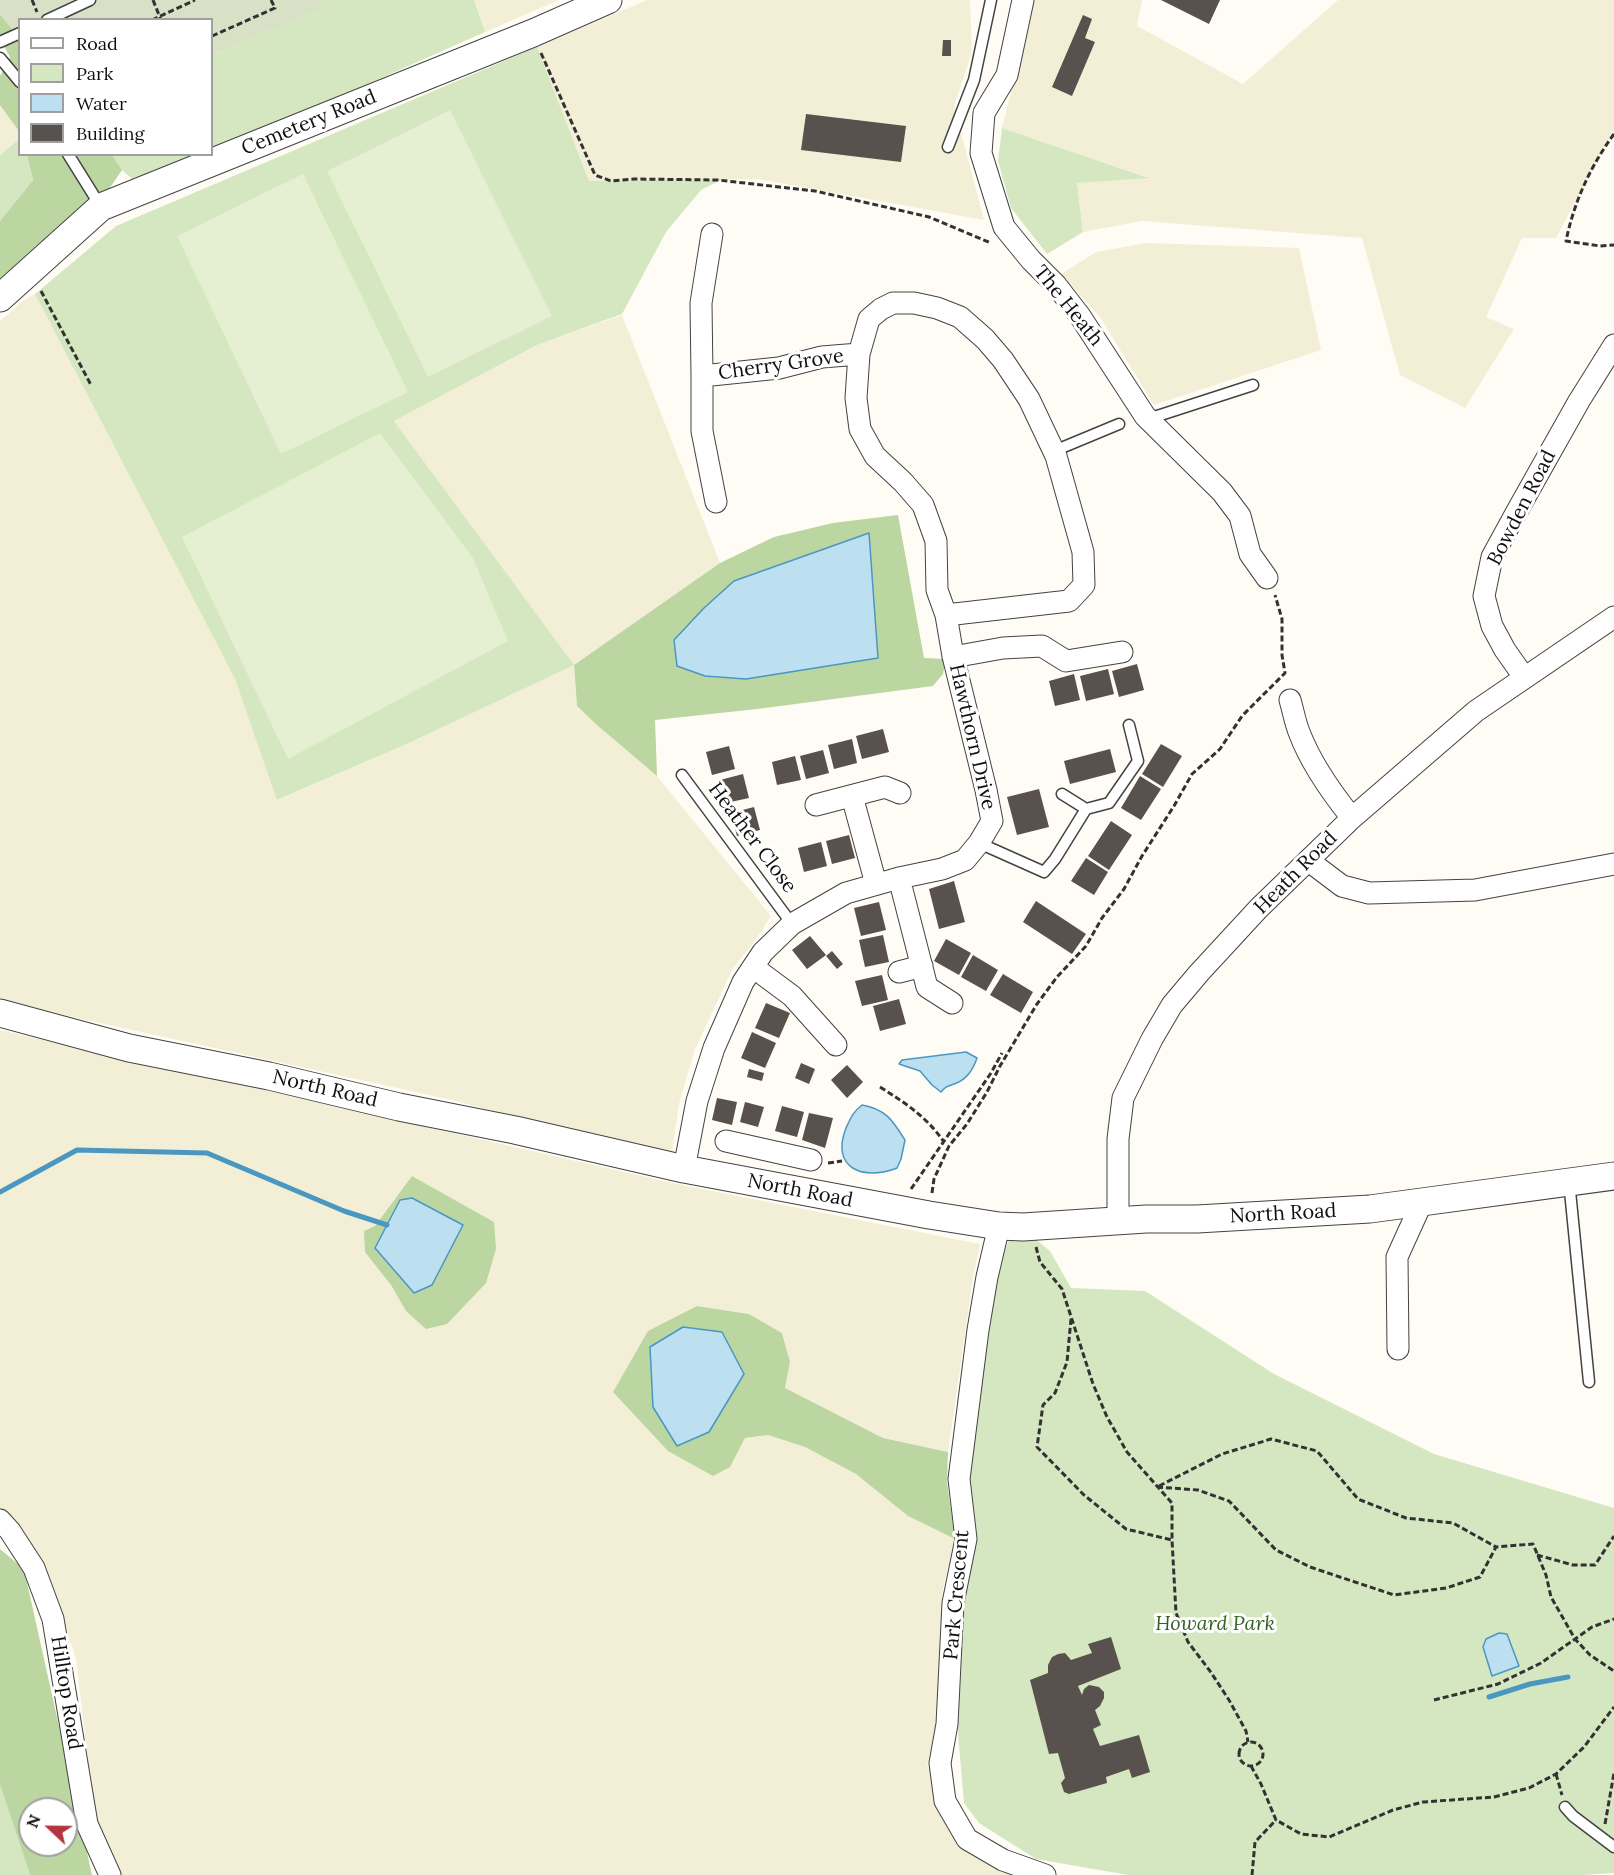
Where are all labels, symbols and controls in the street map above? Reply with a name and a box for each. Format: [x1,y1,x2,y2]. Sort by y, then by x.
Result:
legend [18,18,213,156]
text: Road [76,32,118,55]
text: Park [76,62,113,85]
street label: Cemetery Road [238,85,380,161]
text: Water [76,92,127,115]
text: Building [76,122,144,145]
street label: The Heath [1028,261,1108,351]
street label: Cherry Grove [717,344,845,386]
street label: Bowden Road [1483,446,1561,570]
street label: Hawthorn Drive [944,662,1000,812]
street label: Heather Close [703,778,801,898]
street label: Heath Road [1250,827,1342,919]
street label: North Road [270,1065,380,1113]
street label: North Road [745,1169,855,1213]
street label: North Road [1229,1199,1337,1229]
street label: Park Crescent [939,1529,975,1661]
park label: Howard Park [1155,1612,1275,1636]
street label: Hilltop Road [45,1634,87,1752]
north arrow [18,1797,78,1857]
text: N [22,1812,45,1830]

